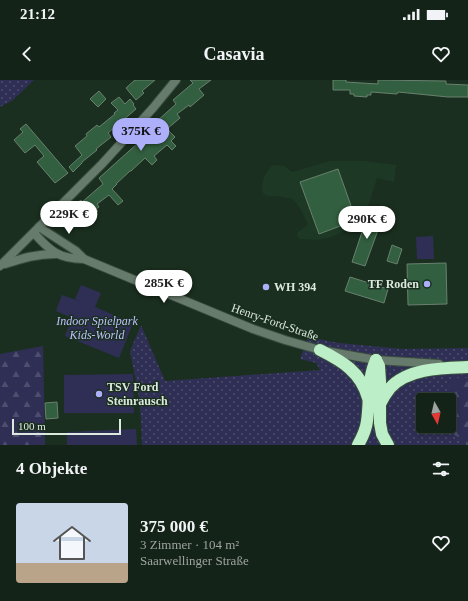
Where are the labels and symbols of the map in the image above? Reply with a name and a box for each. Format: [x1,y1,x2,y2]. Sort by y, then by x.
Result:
pin: 375K € [108,118,174,152]
pin: 229K € [36,201,102,235]
pin: 290K € [334,206,400,240]
pin: 285K € [131,270,197,304]
place label: TF Roden [368,277,419,291]
marker: TF Roden [422,279,432,289]
place label: WH 394 [274,280,316,294]
marker: WH 394 [261,282,271,292]
street label: Henry-Ford-Straße [230,301,320,343]
park label: Indoor Spielpark Kids-World [55,314,139,342]
place label: TSV Ford Steinrausch [107,380,168,408]
marker: TSV Ford Steinrausch [94,389,104,399]
north arrow [416,393,456,433]
scale bar [12,417,121,436]

